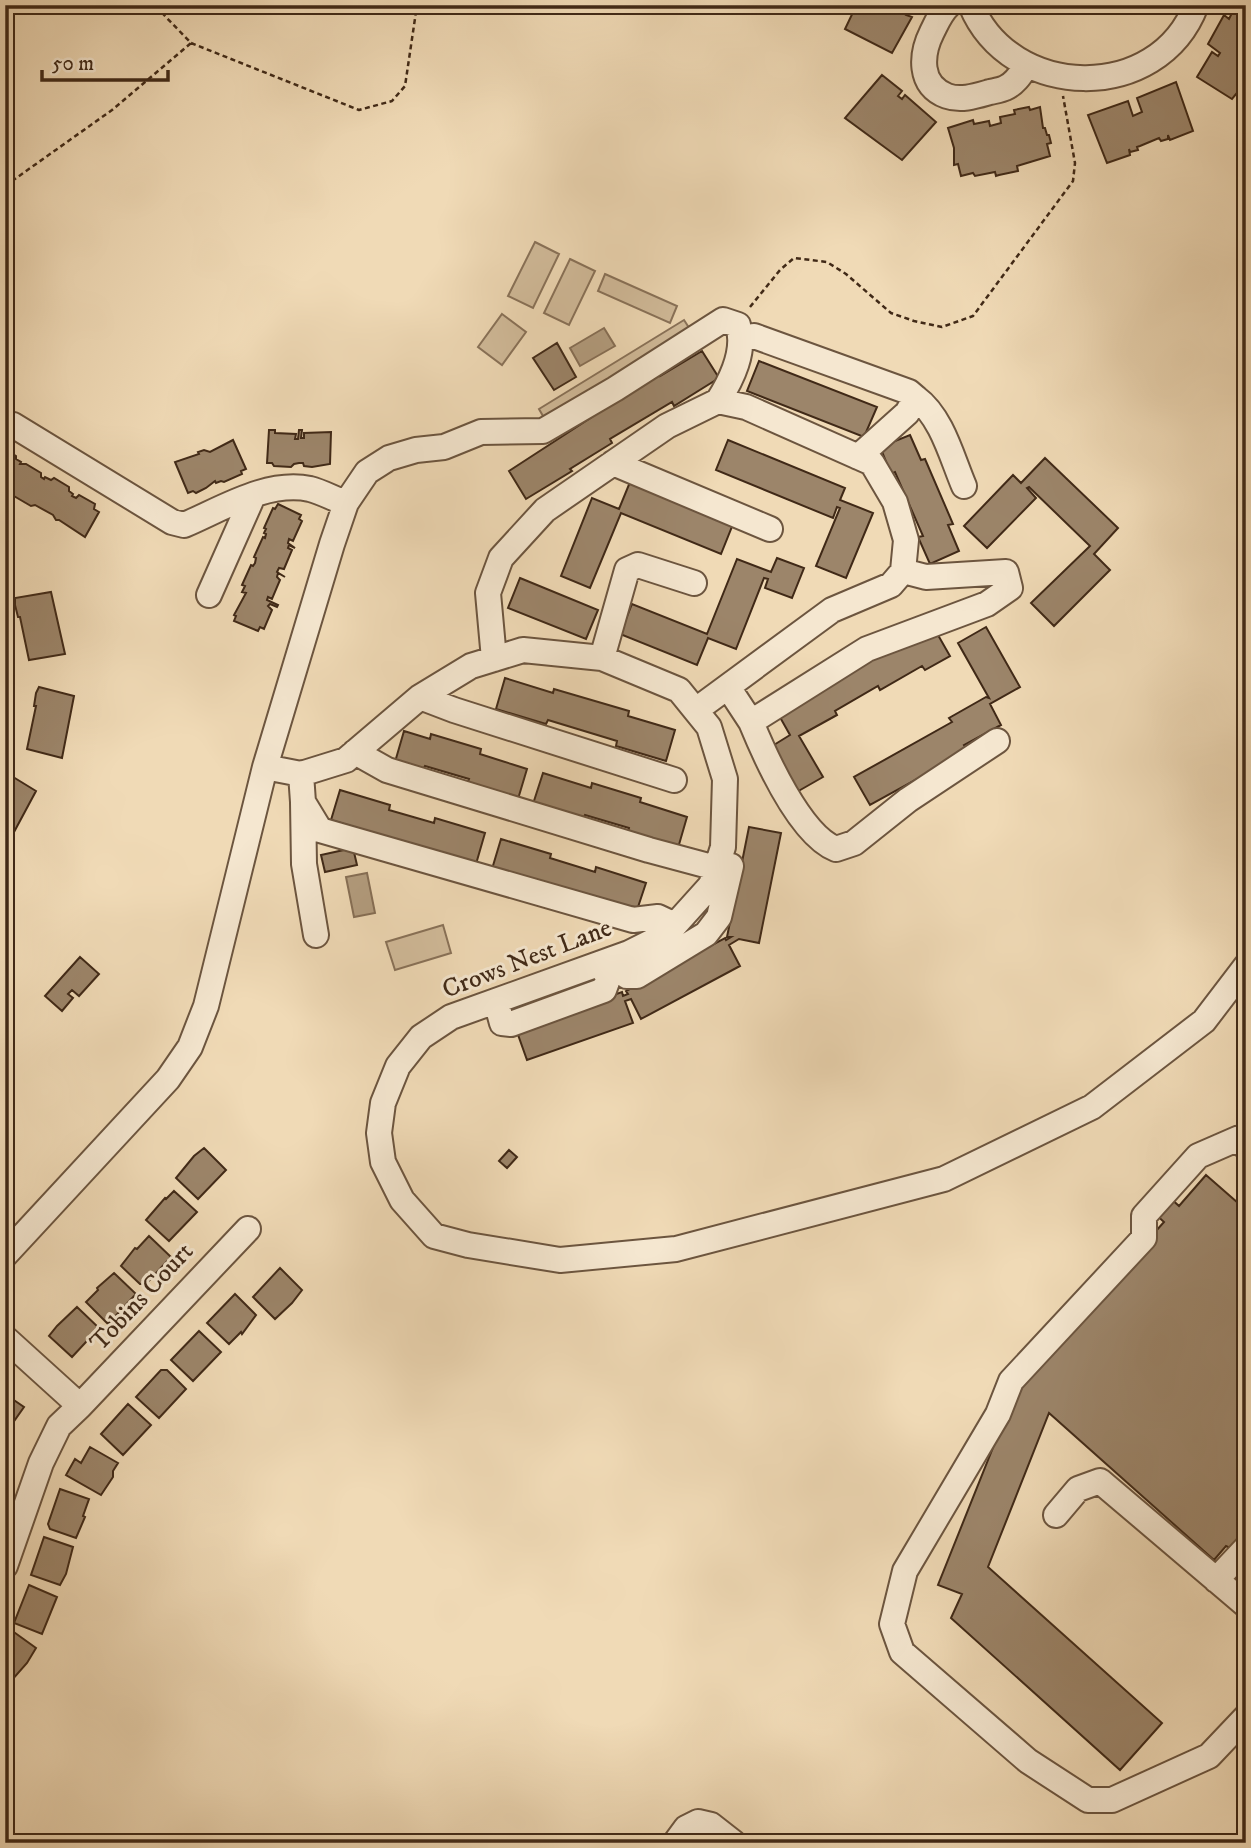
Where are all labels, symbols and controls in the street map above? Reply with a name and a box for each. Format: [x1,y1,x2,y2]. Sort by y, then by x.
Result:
scale bar [42,38,168,82]
text: 50 m [52,51,94,77]
street label: Crows Nest Lane [438,912,616,1006]
street label: Tobins Court [83,1236,201,1358]

